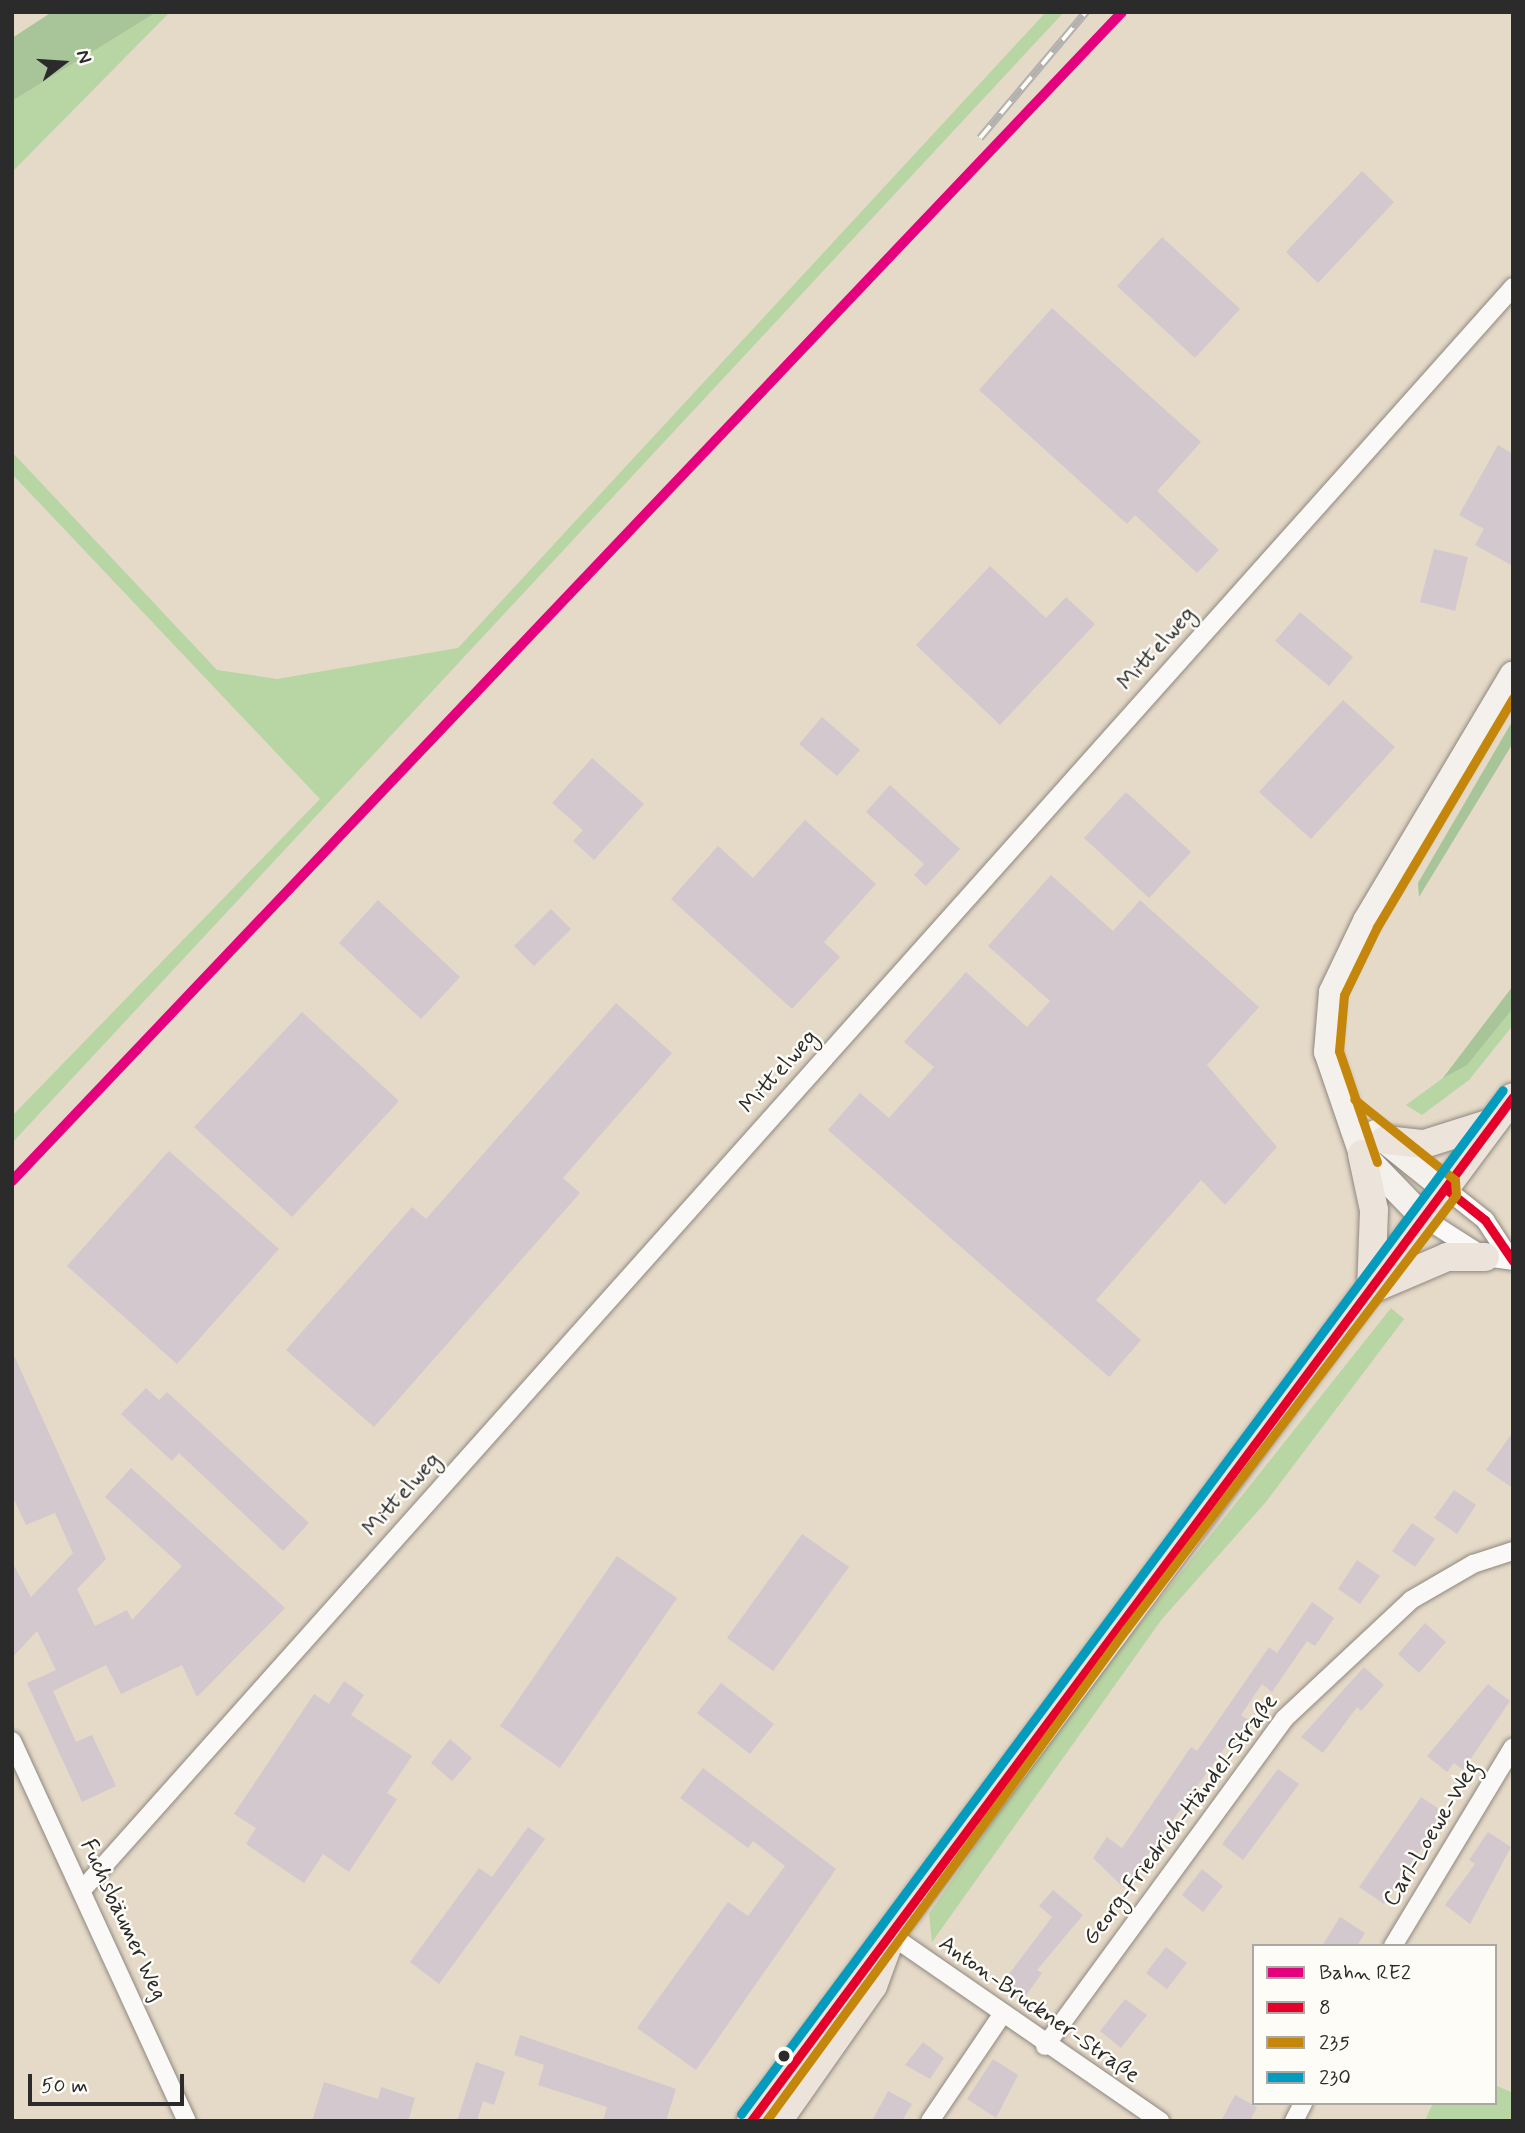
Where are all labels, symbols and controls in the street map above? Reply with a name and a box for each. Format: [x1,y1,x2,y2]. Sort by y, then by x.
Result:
north arrow [28,28,98,98]
text: N [70,47,97,66]
street label: Mittelweg [1112,601,1202,697]
street label: Mittelweg [734,1024,824,1120]
street label: Mittelweg [357,1447,447,1543]
street label: Georg-Friedrich-Händel-Straße [1077,1689,1285,1951]
street label: Carl-Loewe-Weg [1378,1756,1486,1912]
street label: Fuchsbäumer Weg [73,1834,173,2006]
street label: Anton-Bruckner-Straße [933,1930,1145,2090]
legend [1252,1944,1497,2105]
text: Bahn RE2 [1319,1959,1411,1987]
text: 8 [1319,1994,1331,2022]
text: 235 [1319,2029,1350,2057]
unlabelled marker [777,2049,791,2063]
scale bar [32,2060,187,2104]
text: 230 [1319,2064,1351,2092]
text: 50 m [41,2072,88,2100]

